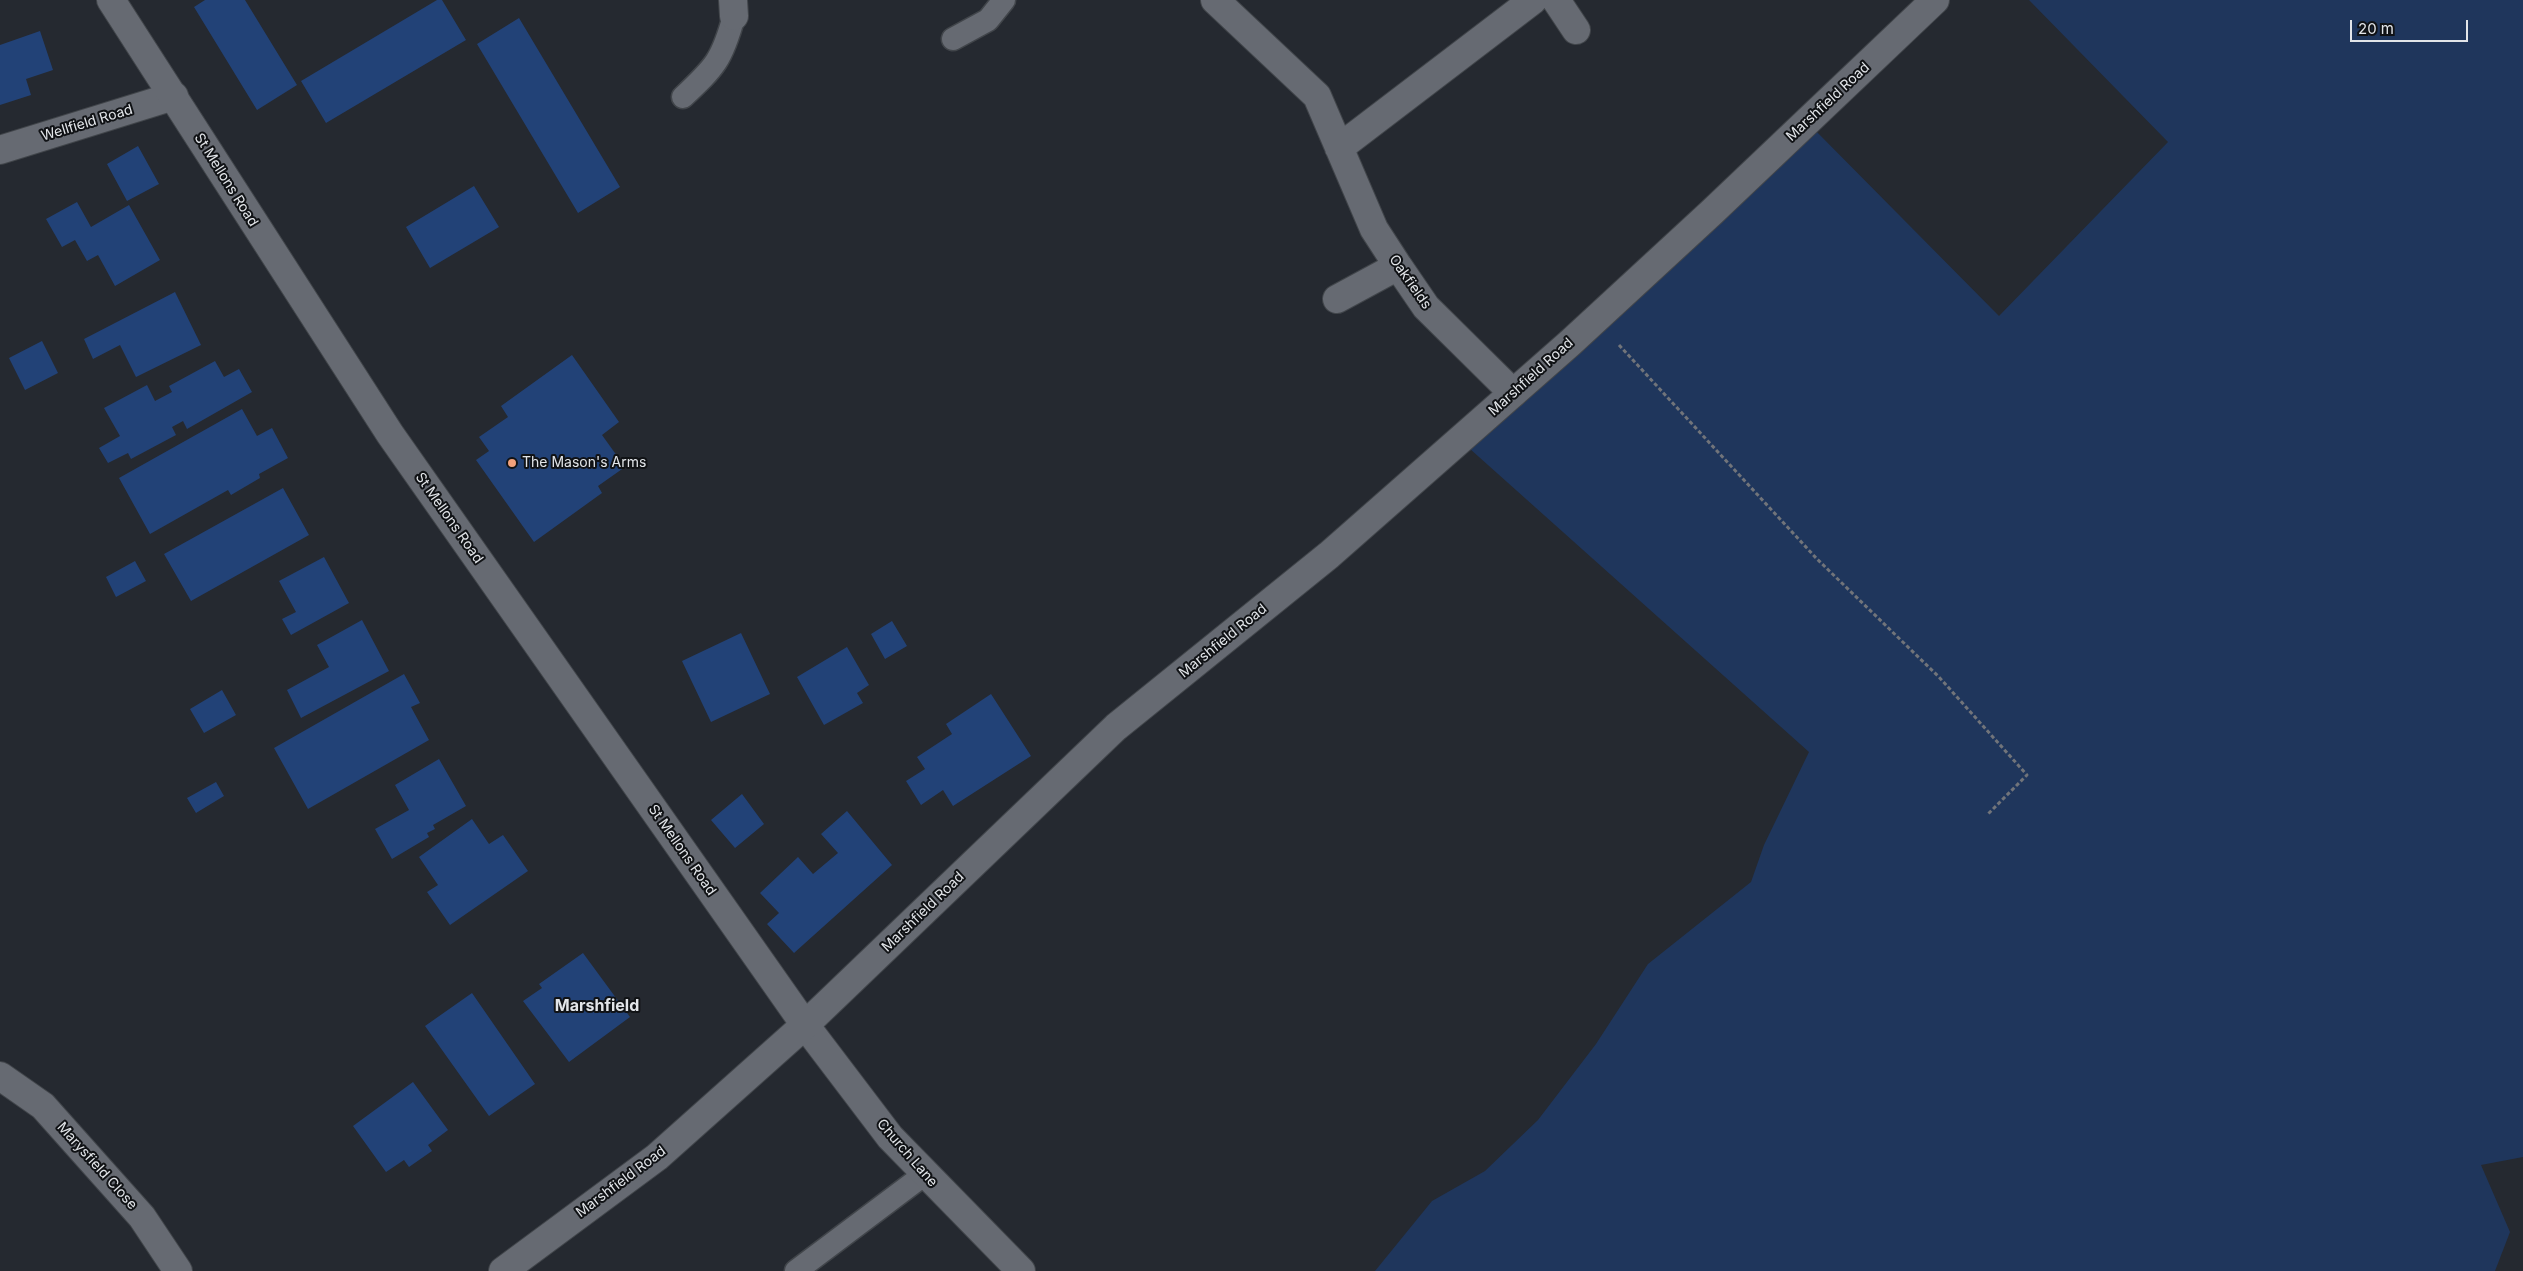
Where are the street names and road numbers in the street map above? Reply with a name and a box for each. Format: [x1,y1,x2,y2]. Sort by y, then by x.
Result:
street label: Marshfield Road [1783,59,1873,145]
street label: Wellfield Road [39,101,135,145]
street label: St Mellons Road [191,130,261,230]
street label: Oakfields [1385,252,1435,312]
street label: Marshfield Road [1485,335,1577,419]
street label: St Mellons Road [411,469,487,567]
street label: Marshfield Road [1176,601,1270,681]
street label: St Mellons Road [644,801,720,899]
street label: Marshfield Road [878,868,968,956]
street label: Church Lane [873,1116,941,1190]
street label: Marysfield Close [53,1119,141,1213]
street label: Marshfield Road [573,1143,669,1221]

